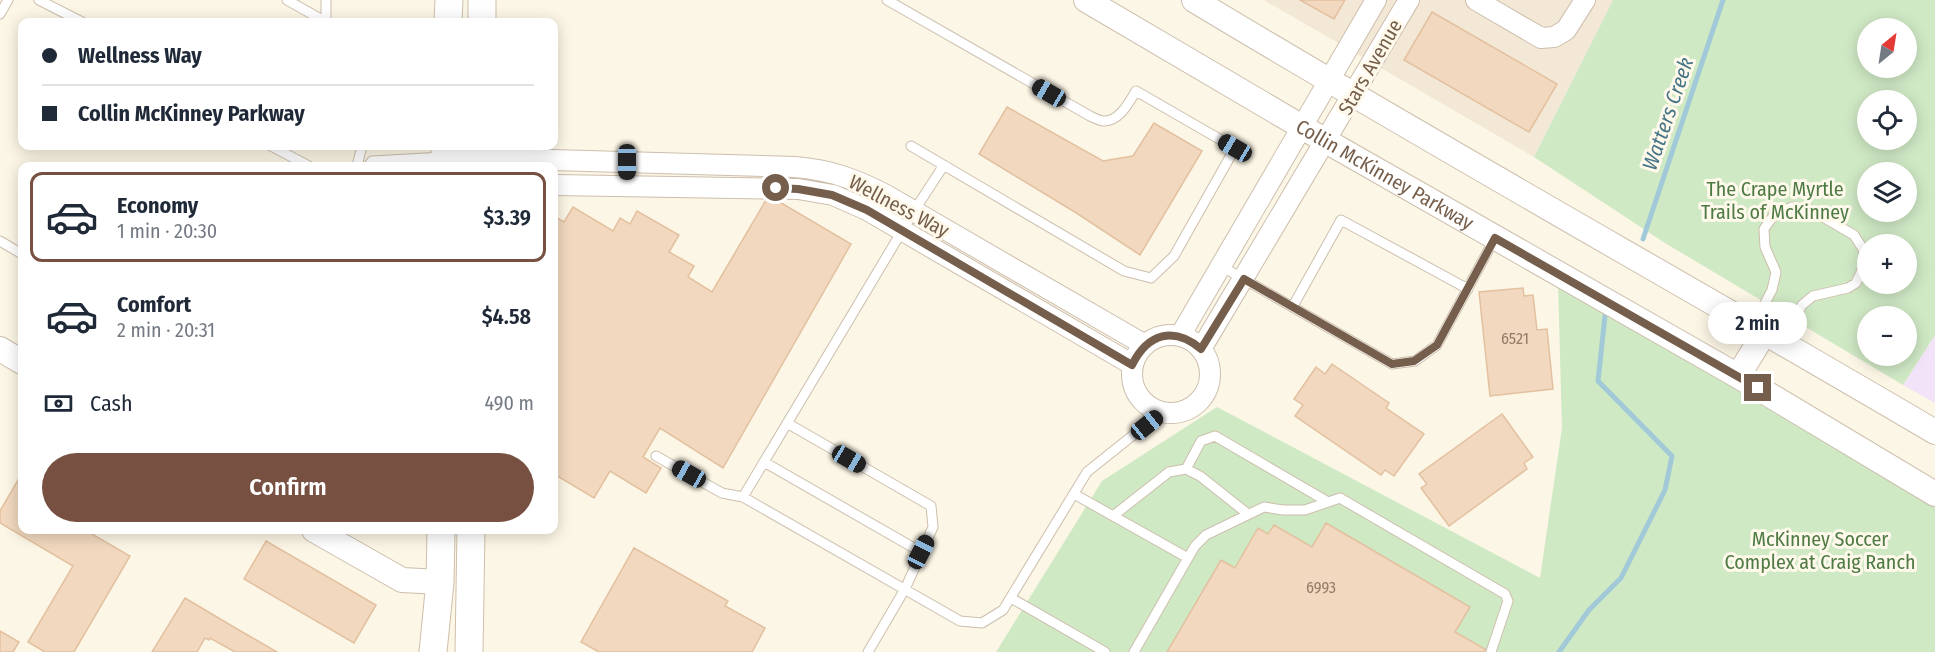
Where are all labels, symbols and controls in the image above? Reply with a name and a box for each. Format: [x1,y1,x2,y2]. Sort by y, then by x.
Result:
street label: Stars Avenue [1333,15,1407,119]
north arrow [1857,18,1917,78]
map controls [1857,18,1917,366]
text: Wellness Way [78,42,202,69]
water label: Watters Creek [1637,54,1699,174]
car [1029,76,1069,110]
button: locate [1857,90,1917,150]
text: Collin McKinney Parkway [78,100,305,127]
street label: Collin McKinney Parkway [1292,114,1478,235]
car [1215,131,1255,165]
car [618,144,636,180]
button: layers [1857,162,1917,222]
street label: Wellness Way [845,170,953,242]
route start [762,174,789,201]
park label: The Crape Myrtle Trails of McKinney [1701,177,1849,224]
icon: car [45,190,99,244]
text: Economy [117,192,198,219]
text: $3.39 [483,204,531,231]
text: 1 min · 20:30 [117,219,217,243]
button: + [1857,234,1917,294]
icon: car [45,289,99,343]
text: Comfort [117,291,191,318]
callout: 2 min [1708,301,1808,343]
text: $4.58 [482,303,531,330]
button: − [1857,306,1917,366]
text: 2 min [1735,311,1780,335]
text: 2 min · 20:31 [117,318,215,342]
house number: 6521 [1501,329,1529,348]
route end [1744,374,1771,401]
icon: cash [42,387,75,420]
text: Cash [90,390,133,417]
text: 490 m [484,391,534,415]
car [1127,407,1167,443]
car [829,442,869,476]
button: Confirm [42,453,534,522]
car [669,457,709,491]
park label: McKinney Soccer Complex at Craig Ranch [1725,527,1915,574]
car [905,532,937,572]
house number: 6993 [1306,578,1336,597]

